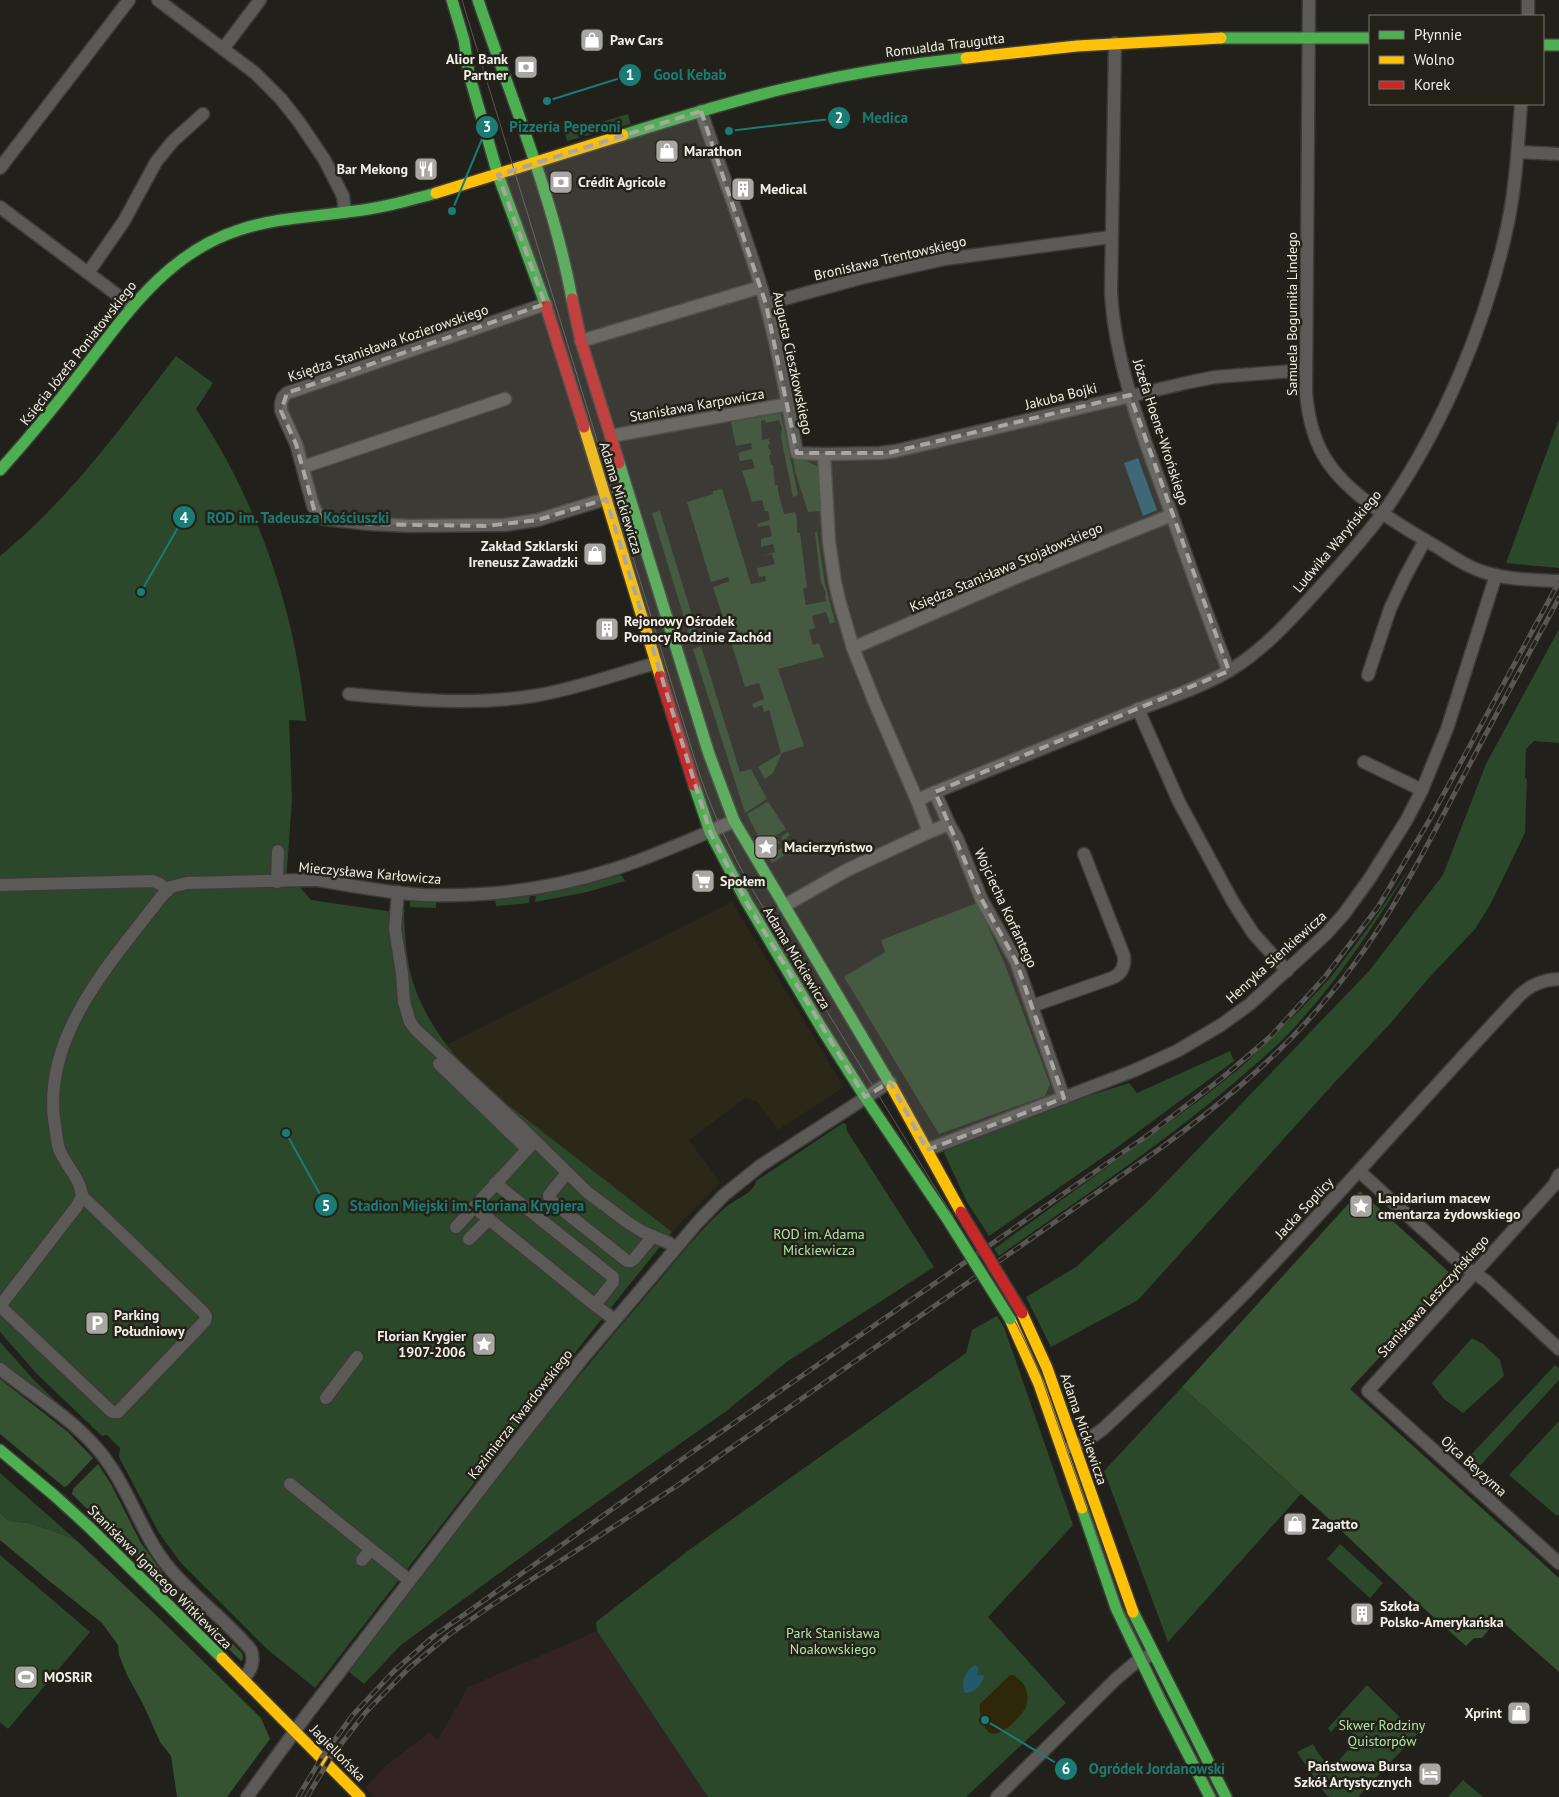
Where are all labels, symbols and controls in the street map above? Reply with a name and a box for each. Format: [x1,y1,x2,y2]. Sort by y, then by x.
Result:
legend [1369,15,1544,105]
text: Płynnie [1414,25,1462,44]
shop icon: Paw Cars [579,27,605,53]
street label: Romualda Traugutta [884,29,1006,61]
place label: Paw Cars [610,31,663,49]
place label: Alior Bank Partner [446,50,508,84]
text: Wolno [1414,50,1454,69]
bank icon: Alior Bank Partner [513,54,539,80]
callout: Gool Kebab [618,60,736,90]
text: 1 [626,65,634,84]
text: Gool Kebab [653,65,727,84]
text: Korek [1414,75,1451,94]
callout: Medica [827,103,918,133]
text: 2 [835,108,843,127]
text: Medica [862,108,908,127]
callout: Pizzeria Peperoni [475,112,631,142]
text: 3 [483,117,491,136]
text: Pizzeria Peperoni [509,117,621,136]
shop icon: Marathon [654,138,680,164]
place label: Marathon [684,142,742,160]
restaurant icon: Bar Mekong [413,156,439,182]
place label: Bar Mekong [337,160,408,178]
bank icon: Crédit Agricole [548,169,574,195]
place label: Crédit Agricole [578,173,666,191]
building icon: Medical [730,176,756,202]
place label: Medical [760,180,808,198]
street label: Bronisława Trentowskiego [812,232,968,284]
street label: Samuela Bogumiła Lindego [1283,232,1301,396]
street label: Księcia Józefa Poniatowskiego [16,277,140,429]
street label: Augusta Cieszkowskiego [769,290,817,436]
street label: Księdza Stanisława Kozierowskiego [285,300,491,386]
street label: Józefa Hoene-Wrońskiego [1129,356,1193,507]
street label: Jakuba Bojki [1022,378,1099,414]
street label: Stanisława Karpowicza [628,384,766,426]
street label: Adama Mickiewicza [595,440,647,556]
street label: Ludwika Waryńskiego [1289,486,1385,596]
callout: ROD im. Tadeusza Kościuszki [171,502,401,532]
text: 4 [180,508,189,527]
text: ROD im. Tadeusza Kościuszki [207,508,389,527]
street label: Księdza Stanisława Stojałowskiego [907,518,1105,616]
place label: Zakład Szklarski Ireneusz Zawadzki [468,537,578,571]
shop icon: Zakład Szklarski Ireneusz Zawadzki [582,541,608,567]
place label: Rejonowy Ośrodek Pomocy Rodzinie Zachód [624,612,771,646]
building icon: Rejonowy Ośrodek Pomocy Rodzinie Zachód [594,616,620,642]
place icon: Macierzyństwo [753,834,779,860]
place label: Macierzyństwo [784,838,873,856]
street label: Wojciecha Korfantego [970,845,1042,971]
street label: Mieczysława Karłowicza [298,858,442,888]
supermarket icon: Społem [690,868,716,894]
place label: Społem [720,872,765,890]
street label: Adama Mickiewicza [759,903,835,1013]
street label: Henryka Sienkiewicza [1222,907,1330,1007]
street label: Jacka Soplicy [1270,1173,1337,1243]
place label: Lapidarium macew cmentarza żydowskiego [1378,1189,1521,1223]
callout: Stadion Miejski im. Floriana Krygiera [314,1190,594,1220]
place icon: Lapidarium macew cmentarza żydowskiego [1348,1193,1374,1219]
text: 5 [322,1196,330,1215]
text: Stadion Miejski im. Floriana Krygiera [350,1196,584,1215]
park label: ROD im. Adama Mickiewicza [773,1225,865,1259]
street label: Stanisława Leszczyńskiego [1373,1231,1493,1361]
place label: Parking Południowy [114,1306,185,1340]
parking icon: Parking Południowy [84,1310,110,1336]
place label: Florian Krygier 1907-2006 [377,1327,466,1361]
place icon: Florian Krygier 1907-2006 [471,1331,497,1357]
street label: Kazimierza Twardowskiego [464,1345,576,1483]
street label: Adama Mickiewicza [1057,1371,1112,1487]
street label: Ojca Beyzyma [1437,1432,1511,1500]
street label: Stanisława Ignacego Witkiewicza [84,1501,236,1653]
shop icon: Zagatto [1282,1511,1308,1537]
place label: Zagatto [1312,1515,1358,1533]
place label: Szkoła Polsko-Amerykańska [1380,1597,1504,1631]
building icon: Szkoła Polsko-Amerykańska [1349,1601,1375,1627]
park label: Park Stanisława Noakowskiego [786,1624,880,1658]
sports icon: MOSRiR [13,1664,39,1690]
place label: MOSRiR [44,1668,93,1686]
shop icon: Xprint [1506,1700,1532,1726]
place label: Xprint [1465,1704,1502,1722]
park label: Skwer Rodziny Quistorpów [1339,1716,1426,1750]
street label: Jagiellońska [306,1720,370,1785]
callout: Ogródek Jordanowski [1053,1754,1235,1784]
place label: Państwowa Bursa Szkół Artystycznych [1294,1757,1412,1791]
text: 6 [1062,1759,1070,1778]
text: Ogródek Jordanowski [1089,1759,1225,1778]
hotel icon: Państwowa Bursa Szkół Artystycznych [1417,1761,1443,1787]

